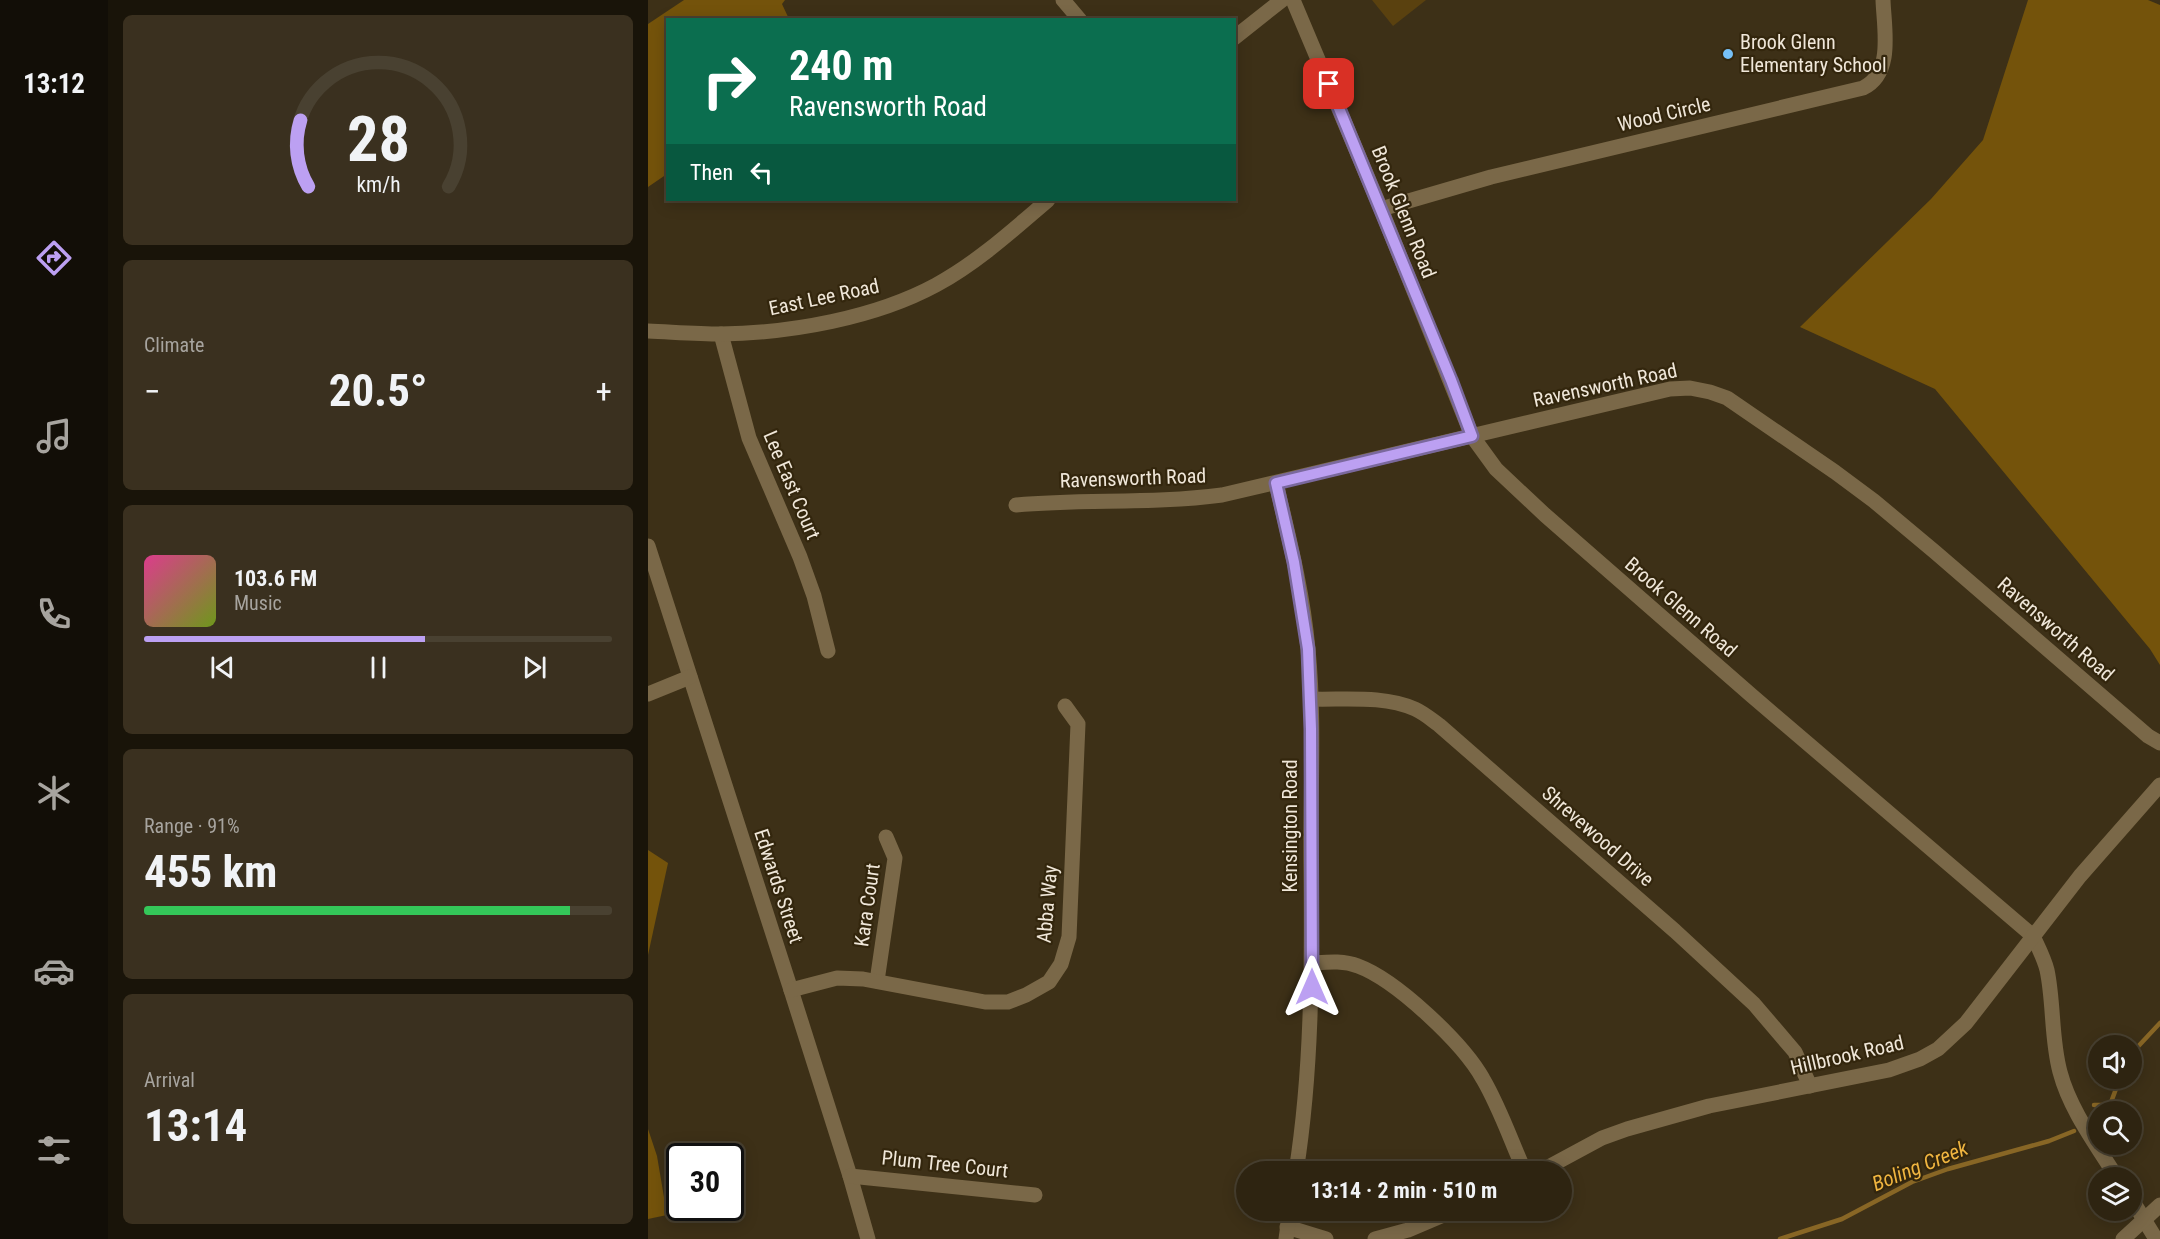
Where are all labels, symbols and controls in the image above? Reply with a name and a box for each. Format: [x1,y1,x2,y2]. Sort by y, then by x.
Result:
place label: Brook Glenn Elementary School [1740,30,1887,77]
text: 240 m [789,41,894,90]
icon: right [690,42,768,120]
marker: Brook Glenn Elementary School [1721,47,1735,61]
pin [1303,58,1354,109]
icon: arrive [1312,67,1345,100]
text: 13:12 [23,68,85,100]
text: Ravensworth Road [789,91,987,123]
street label: Wood Circle [1615,92,1713,136]
text: 28 [346,103,410,176]
street label: Brook Glenn Road [1367,142,1441,282]
icon: left [745,156,778,189]
text: Then [690,160,733,185]
text: km/h [356,172,400,197]
icon: directions [33,237,75,279]
street label: East Lee Road [767,274,881,320]
text: Climate [144,333,204,357]
street label: Ravensworth Road [1531,358,1679,412]
text: 20.5° [329,364,427,417]
text: − [144,372,161,411]
text: + [596,372,612,411]
icon: music [33,415,75,457]
street label: Lee East Court [758,427,826,543]
street label: Ravensworth Road [1059,463,1207,493]
street label: Brook Glenn Road [1620,552,1742,662]
text: 103.6 FM [234,566,317,591]
street label: Ravensworth Road [1993,572,2119,686]
text: Music [234,591,282,615]
icon: phone [33,593,75,635]
icon: previous [206,651,239,684]
icon: pause [362,651,395,684]
icon: next [518,651,551,684]
street label: Kensington Road [1278,759,1302,893]
icon: climate [33,772,75,814]
street label: Shrevewood Drive [1537,781,1659,891]
text: Range · 91% [144,814,240,838]
street label: Edwards Street [749,826,809,946]
text: 455 km [144,845,277,898]
street label: Kara Court [849,862,885,948]
street label: Abba Way [1032,864,1062,944]
icon: car [33,950,75,992]
position arrow [1280,955,1344,1019]
street label: Hillbrook Road [1788,1030,1906,1080]
map controls [2088,1035,2142,1221]
button: sound [2088,1035,2142,1089]
text: Arrival [144,1068,195,1092]
text: 13:14 [144,1099,247,1152]
button: search [2088,1101,2142,1155]
icon: filters [33,1129,75,1171]
water label: Boling Creek [1869,1136,1972,1196]
speed limit sign: 30 [666,1143,744,1221]
street label: Plum Tree Court [881,1145,1010,1183]
button: layers [2088,1167,2142,1221]
text: 13:14 · 2 min · 510 m [1311,1178,1497,1203]

